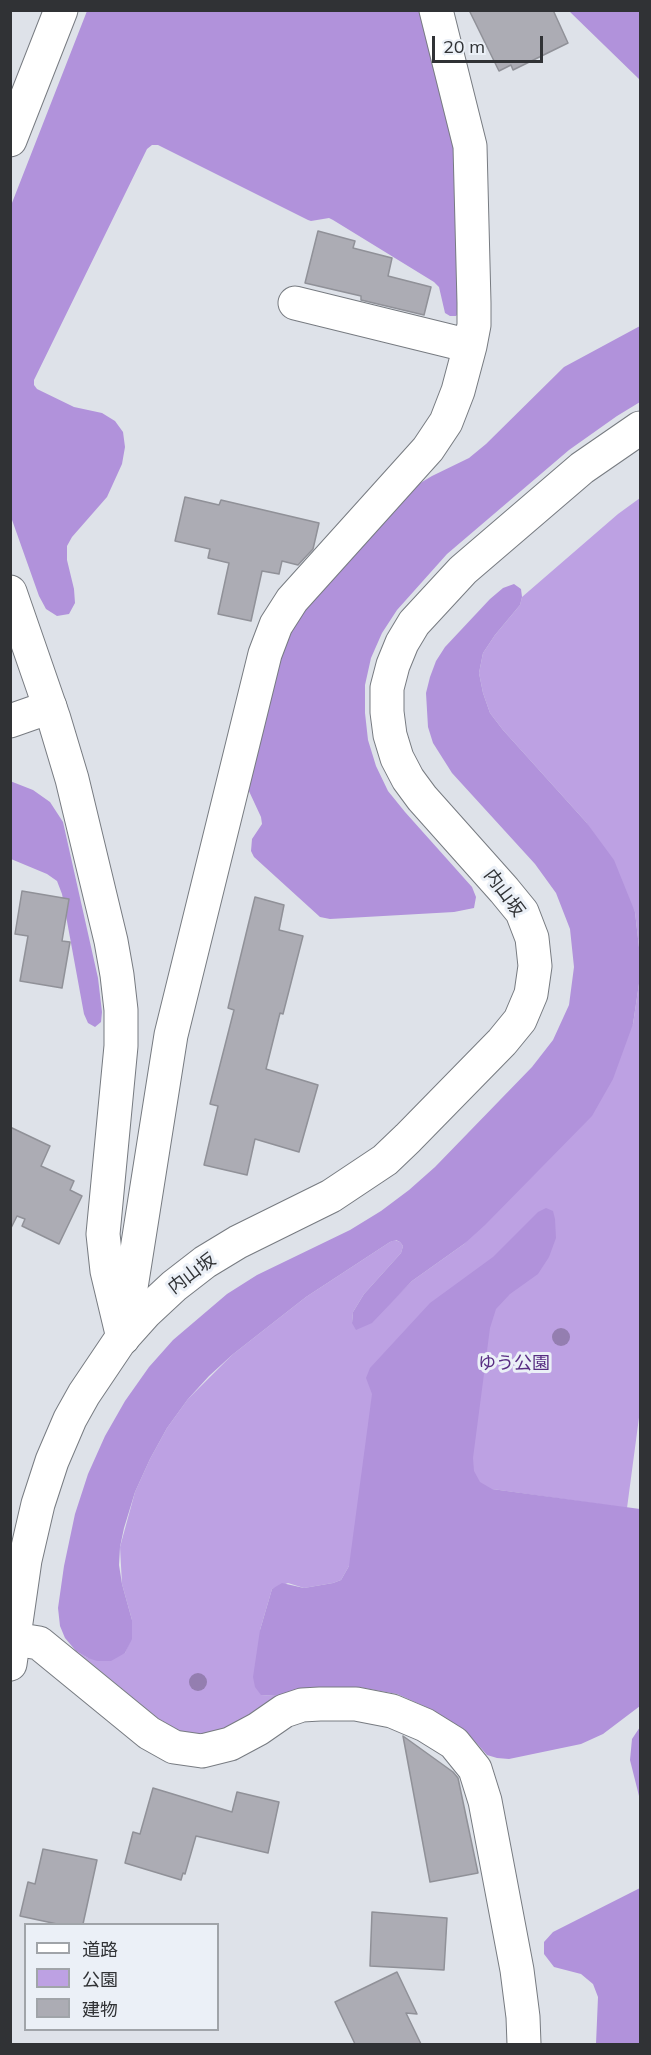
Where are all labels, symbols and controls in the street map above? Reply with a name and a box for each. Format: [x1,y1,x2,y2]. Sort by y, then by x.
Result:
scale bar [435,24,546,62]
text: 20 m [443,35,485,58]
street label: 内山坂 [479,865,529,921]
street label: 内山坂 [164,1249,220,1299]
park label: ゆう公園 [478,1353,550,1375]
legend [24,1923,219,2031]
text: 道路 [82,1938,118,1961]
text: 公園 [82,1968,118,1991]
text: 建物 [82,1998,118,2021]

